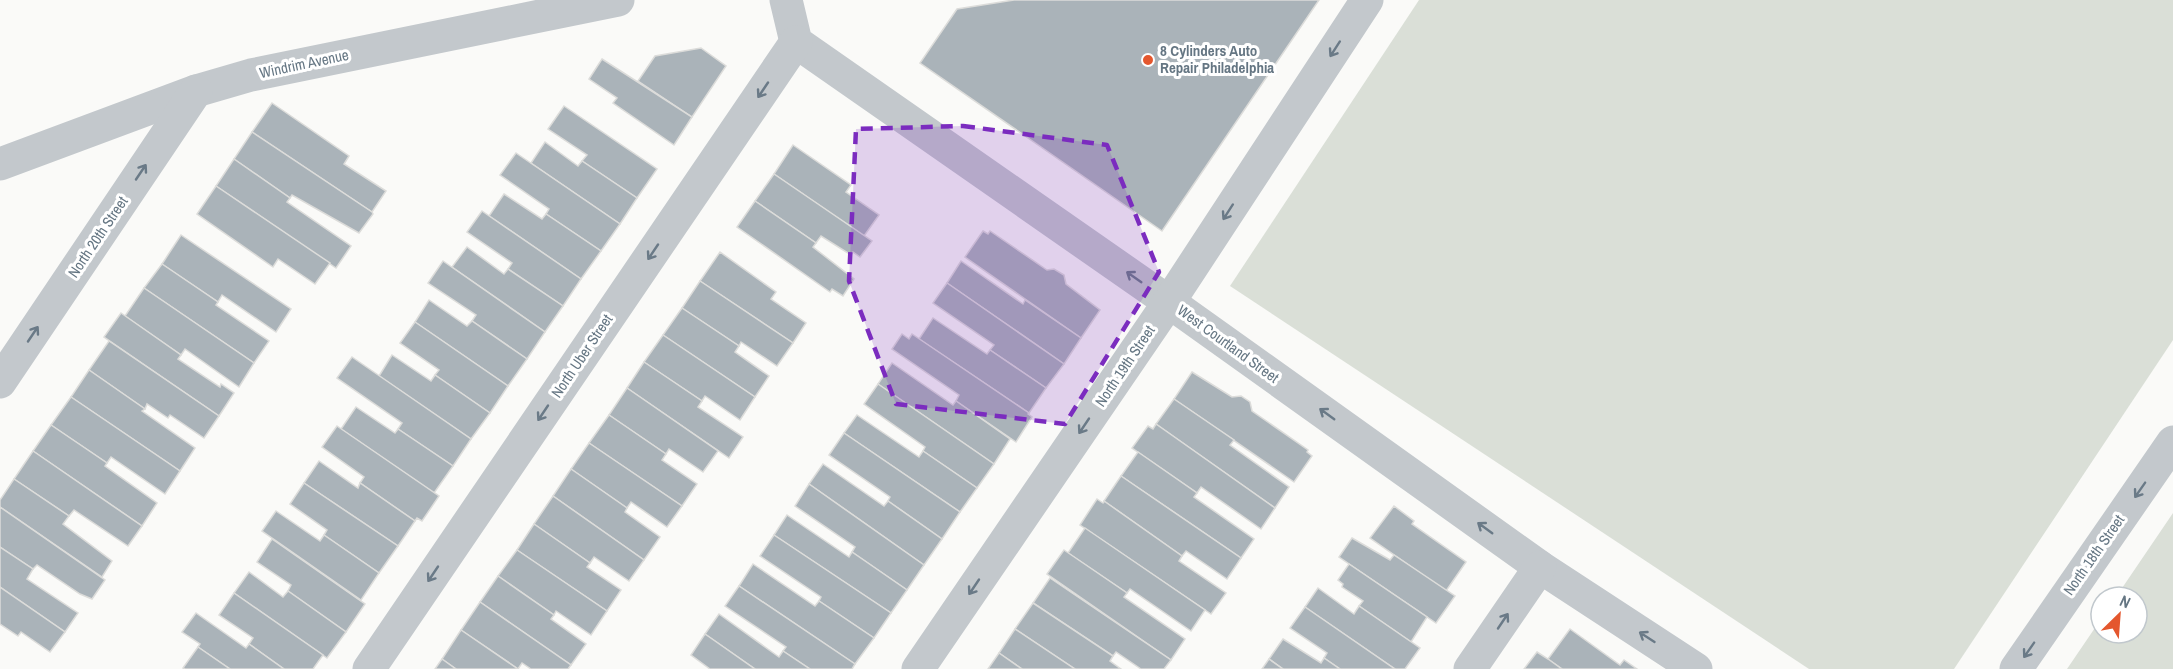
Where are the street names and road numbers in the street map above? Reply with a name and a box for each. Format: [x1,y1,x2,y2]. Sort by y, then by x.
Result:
street label: Windrim Avenue [257,44,351,83]
street label: North 20th Street [63,192,133,281]
street label: West Courtland Street [1173,300,1284,388]
street label: North Uber Street [546,309,618,402]
street label: North 19th Street [1090,321,1160,410]
street label: North 18th Street [2058,510,2129,599]

